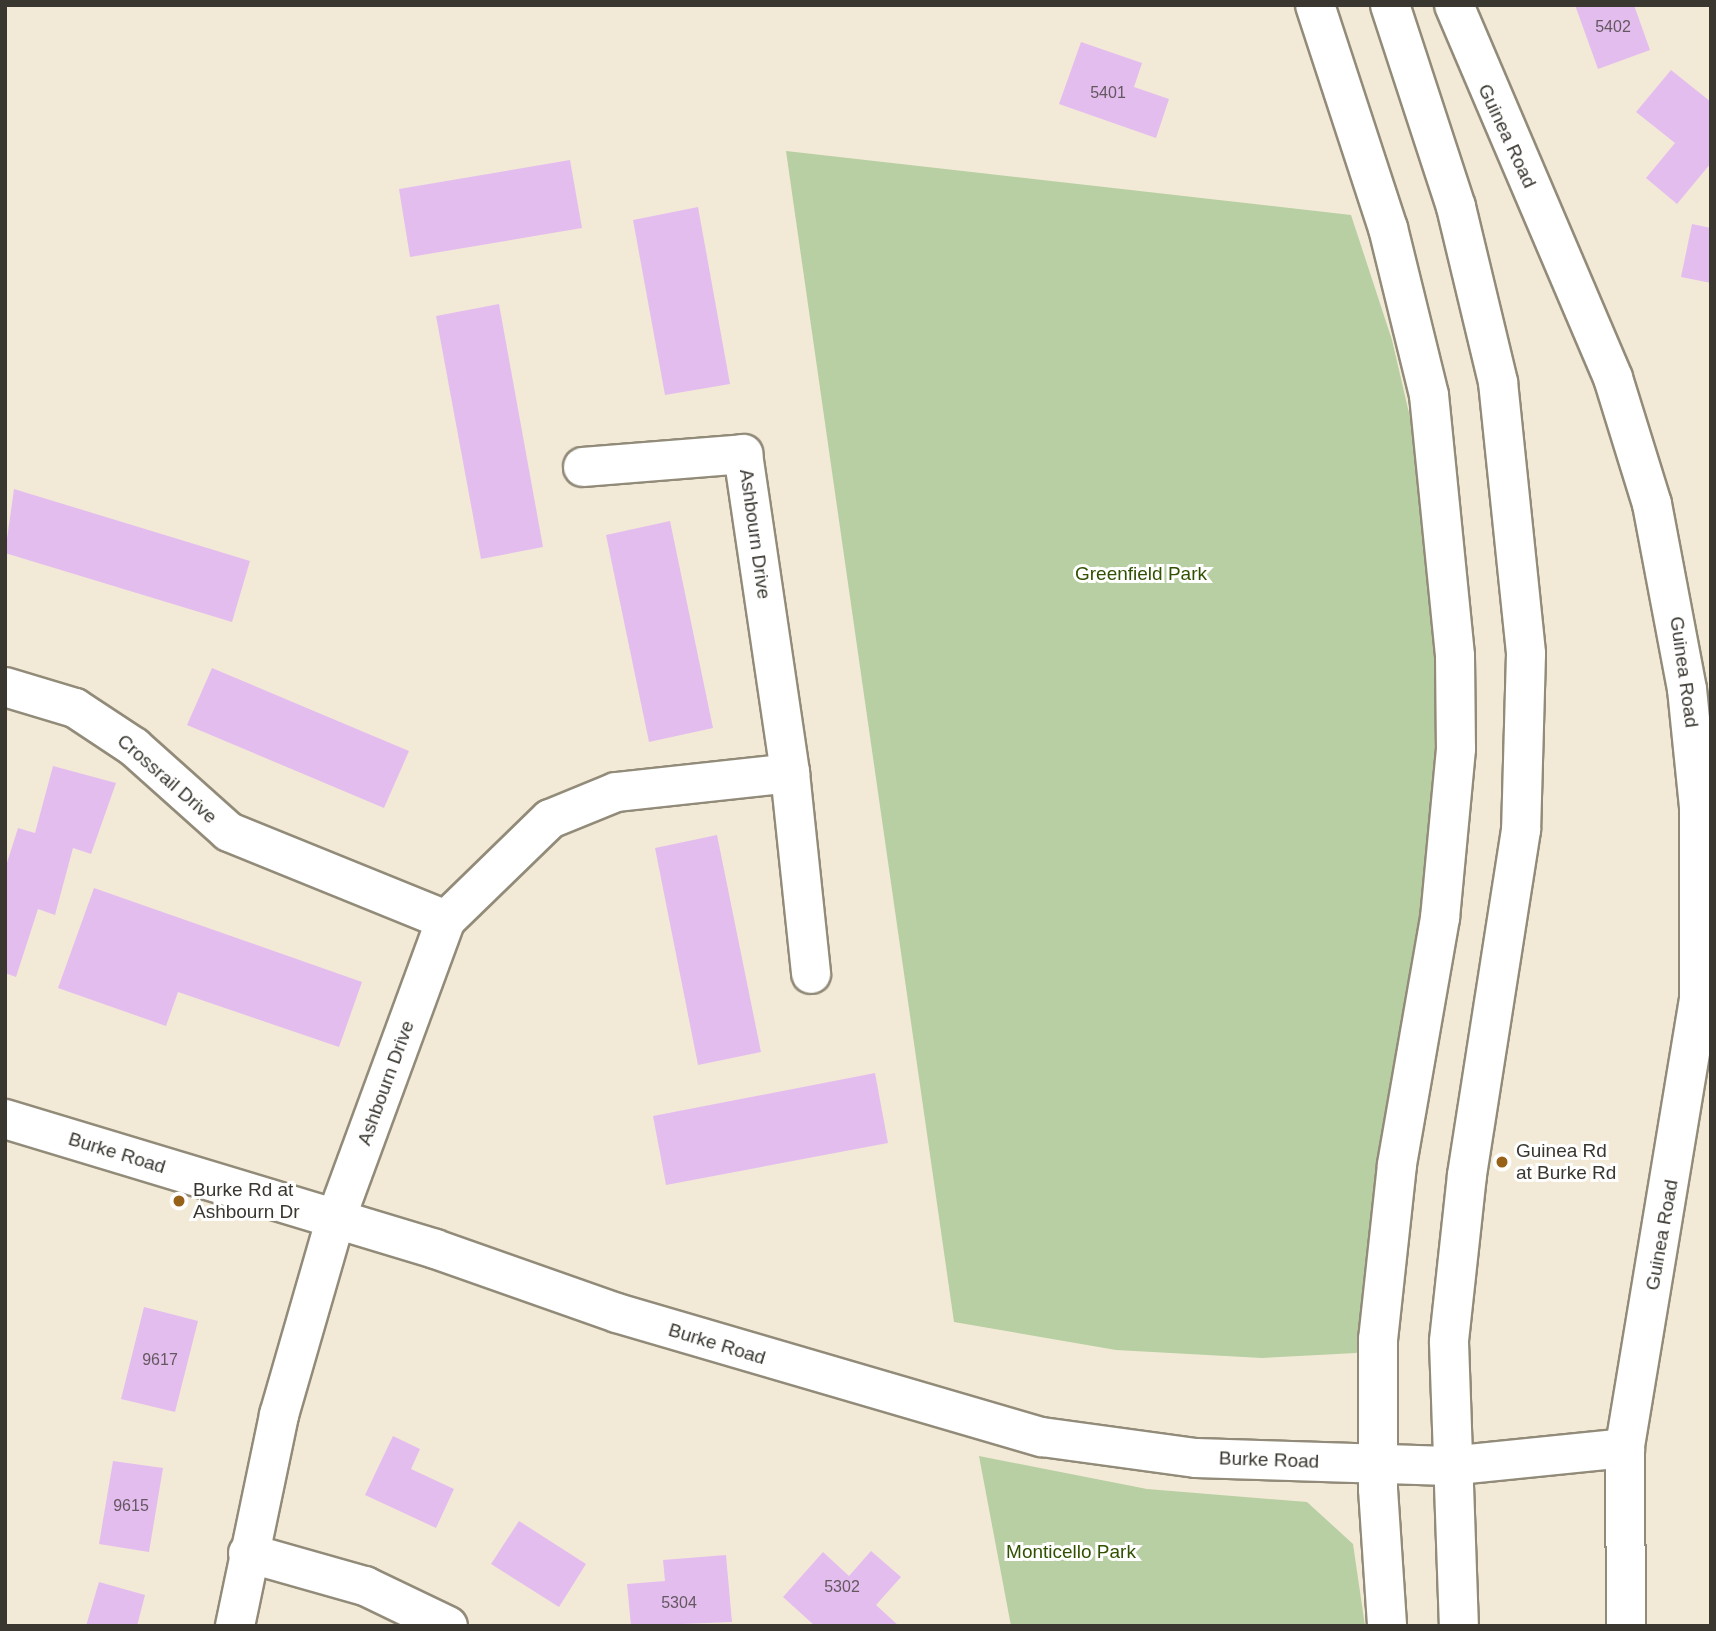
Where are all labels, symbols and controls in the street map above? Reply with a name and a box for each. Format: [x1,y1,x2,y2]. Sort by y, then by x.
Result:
house number: 5402 [1595,17,1631,37]
street label: Guinea Road [1473,80,1541,192]
house number: 5401 [1090,83,1126,103]
street label: Ashbourn Drive [735,468,775,600]
park label: Greenfield Park [1075,563,1207,585]
street label: Guinea Road [1665,615,1703,729]
street label: Crossrail Drive [113,730,221,828]
street label: Ashbourn Drive [353,1018,419,1148]
street label: Burke Road [66,1127,168,1179]
place label: Guinea Rd at Burke Rd [1516,1140,1616,1184]
marker: Guinea Rd at Burke Rd [1494,1154,1510,1170]
street label: Guinea Road [1641,1178,1683,1292]
place label: Burke Rd at Ashbourn Dr [193,1179,300,1223]
marker: Burke Rd at Ashbourn Dr [171,1193,187,1209]
street label: Burke Road [666,1318,768,1370]
house number: 9617 [142,1350,178,1370]
street label: Burke Road [1218,1447,1320,1473]
house number: 9615 [113,1496,149,1516]
park label: Monticello Park [1006,1541,1136,1563]
house number: 5302 [824,1577,860,1597]
house number: 5304 [661,1593,697,1613]

